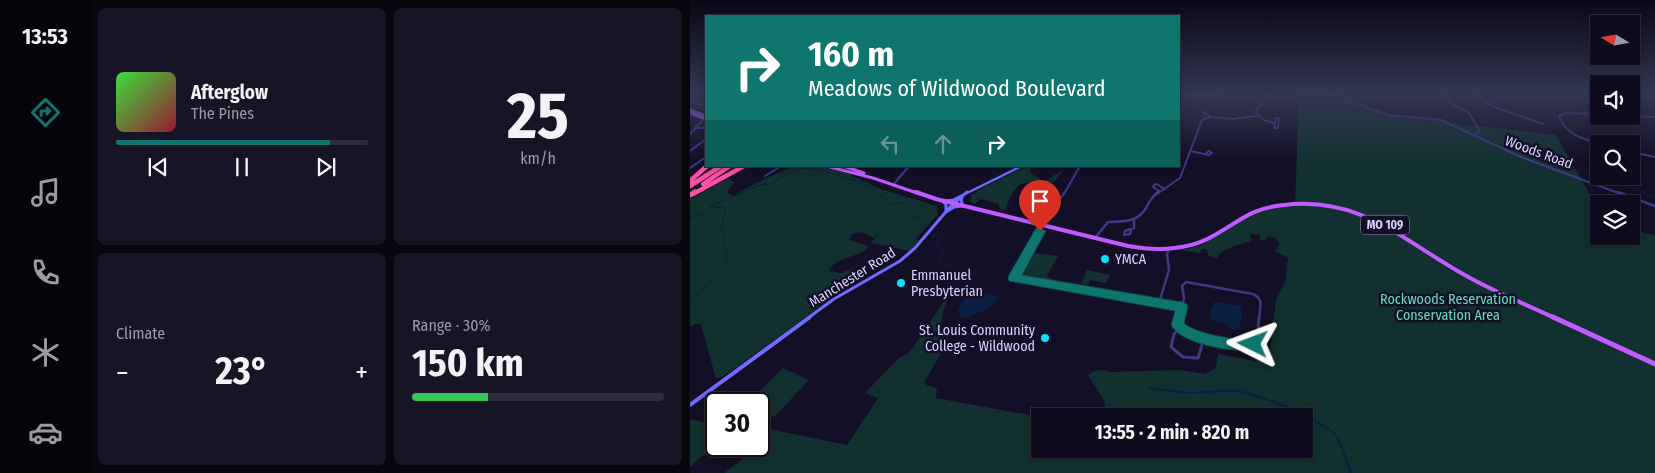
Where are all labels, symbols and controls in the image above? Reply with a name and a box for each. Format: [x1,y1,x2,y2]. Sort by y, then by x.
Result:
north arrow [1590,15,1640,65]
map controls [1590,15,1640,245]
text: 13:53 [22,23,68,50]
text: 160 m [808,33,894,75]
icon: right [725,35,790,100]
text: Meadows of Wildwood Boulevard [808,75,1106,102]
button: sound [1590,75,1640,125]
text: 25 [507,77,569,155]
text: Afterglow [191,81,268,104]
icon: directions [28,95,63,130]
text: The Pines [191,104,254,123]
icon: left [876,130,904,158]
icon: ahead [929,130,957,158]
icon: right [982,130,1010,158]
street label: Woods Road [1503,132,1575,173]
button: search [1590,135,1640,185]
text: km/h [520,149,556,168]
icon: previous [144,153,172,181]
icon: pause [228,153,256,181]
icon: next [312,153,340,181]
icon: music [28,175,63,210]
pin [1019,180,1061,231]
icon: arrive [1026,187,1054,215]
button: layers [1590,195,1640,245]
road number: MO 109 [1361,216,1409,234]
street label: Manchester Road [806,244,899,311]
place label: YMCA [1115,251,1147,268]
marker: YMCA [1099,253,1111,265]
icon: phone [28,255,63,290]
place label: Emmanuel Presbyterian [911,267,983,300]
marker: Emmanuel Presbyterian [895,277,907,289]
park label: Rockwoods Reservation Conservation Area [1380,291,1516,324]
text: Range · 30% [412,316,490,335]
position arrow [1226,317,1278,369]
place label: St. Louis Community College - Wildwood [919,322,1036,355]
text: Climate [116,324,165,343]
marker: St. Louis Community College - Wildwood [1039,332,1051,344]
icon: climate [28,335,63,370]
text: 150 km [412,340,524,386]
text: 23° [215,348,269,394]
text: − [116,356,129,389]
text: + [355,356,368,389]
speed limit sign: 30 [705,392,770,457]
icon: car [28,415,63,450]
text: 13:55 · 2 min · 820 m [1095,421,1249,444]

